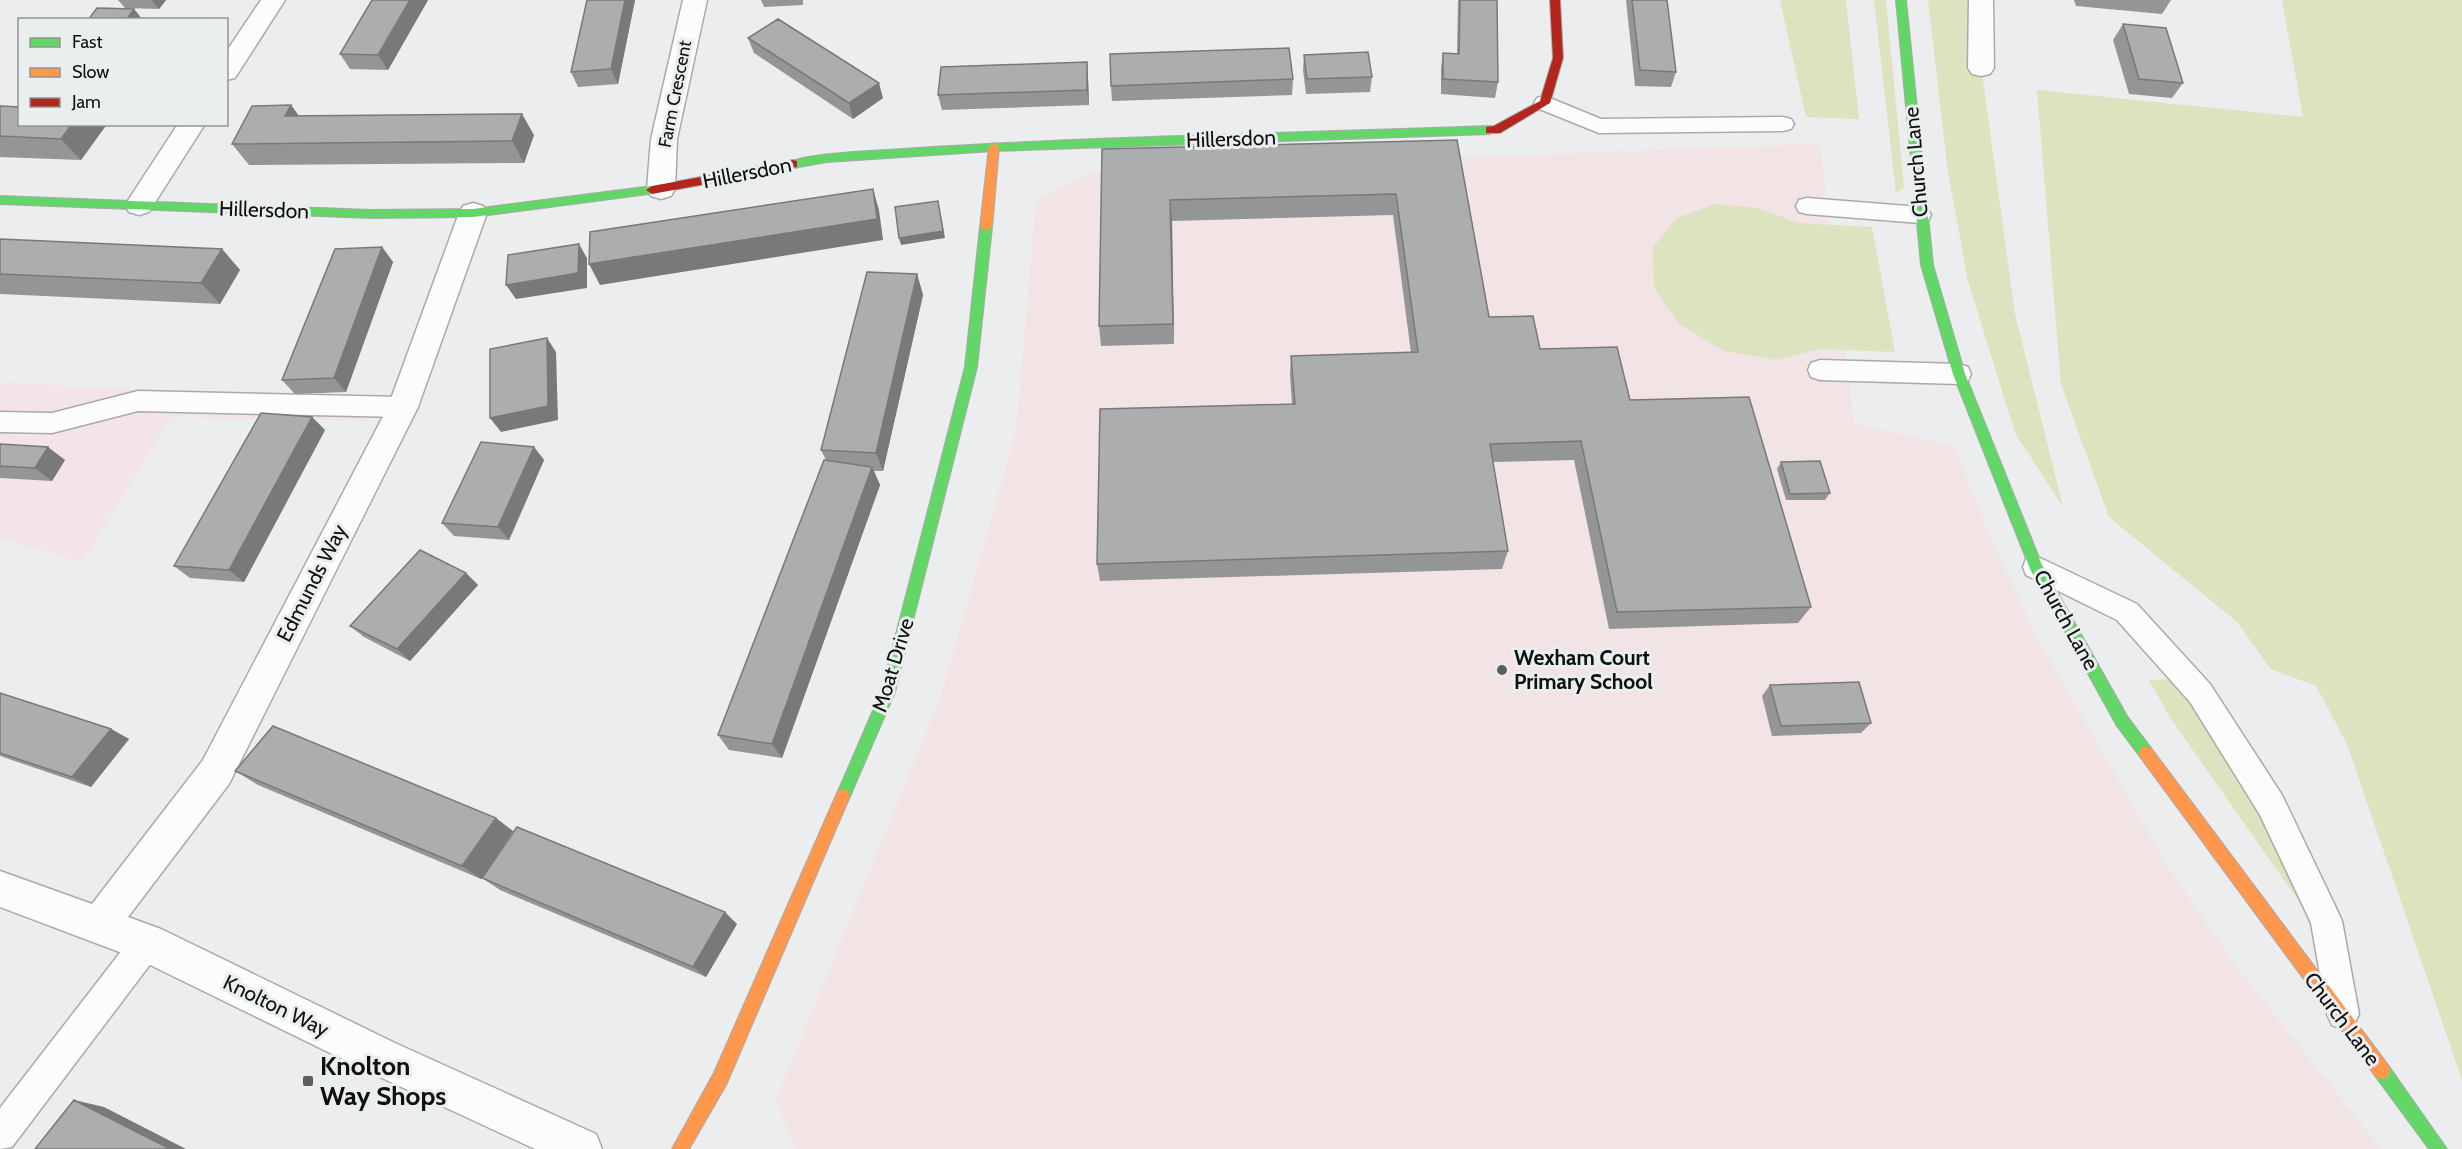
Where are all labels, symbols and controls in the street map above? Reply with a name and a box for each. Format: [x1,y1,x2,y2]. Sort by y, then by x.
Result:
legend [18,18,228,126]
text: Fast [72,31,103,53]
street label: Farm Crescent [654,38,696,150]
text: Slow [72,61,109,83]
text: Jam [71,91,101,113]
street label: Church Lane [1898,106,1933,218]
street label: Hillersdon [1186,124,1276,153]
street label: Hillersdon [700,152,793,193]
street label: Hillersdon [219,195,309,224]
street label: Edmunds Way [271,520,352,646]
street label: Church Lane [2029,565,2104,674]
street label: Moat Drive [866,615,919,715]
place label: Wexham Court Primary School [1514,645,1653,694]
marker: Wexham Court Primary School [1495,663,1509,677]
street label: Church Lane [2299,967,2386,1071]
street label: Knolton Way [219,969,333,1042]
place label: Knolton Way Shops [320,1050,446,1112]
marker: Knolton Way Shops [301,1074,315,1088]

